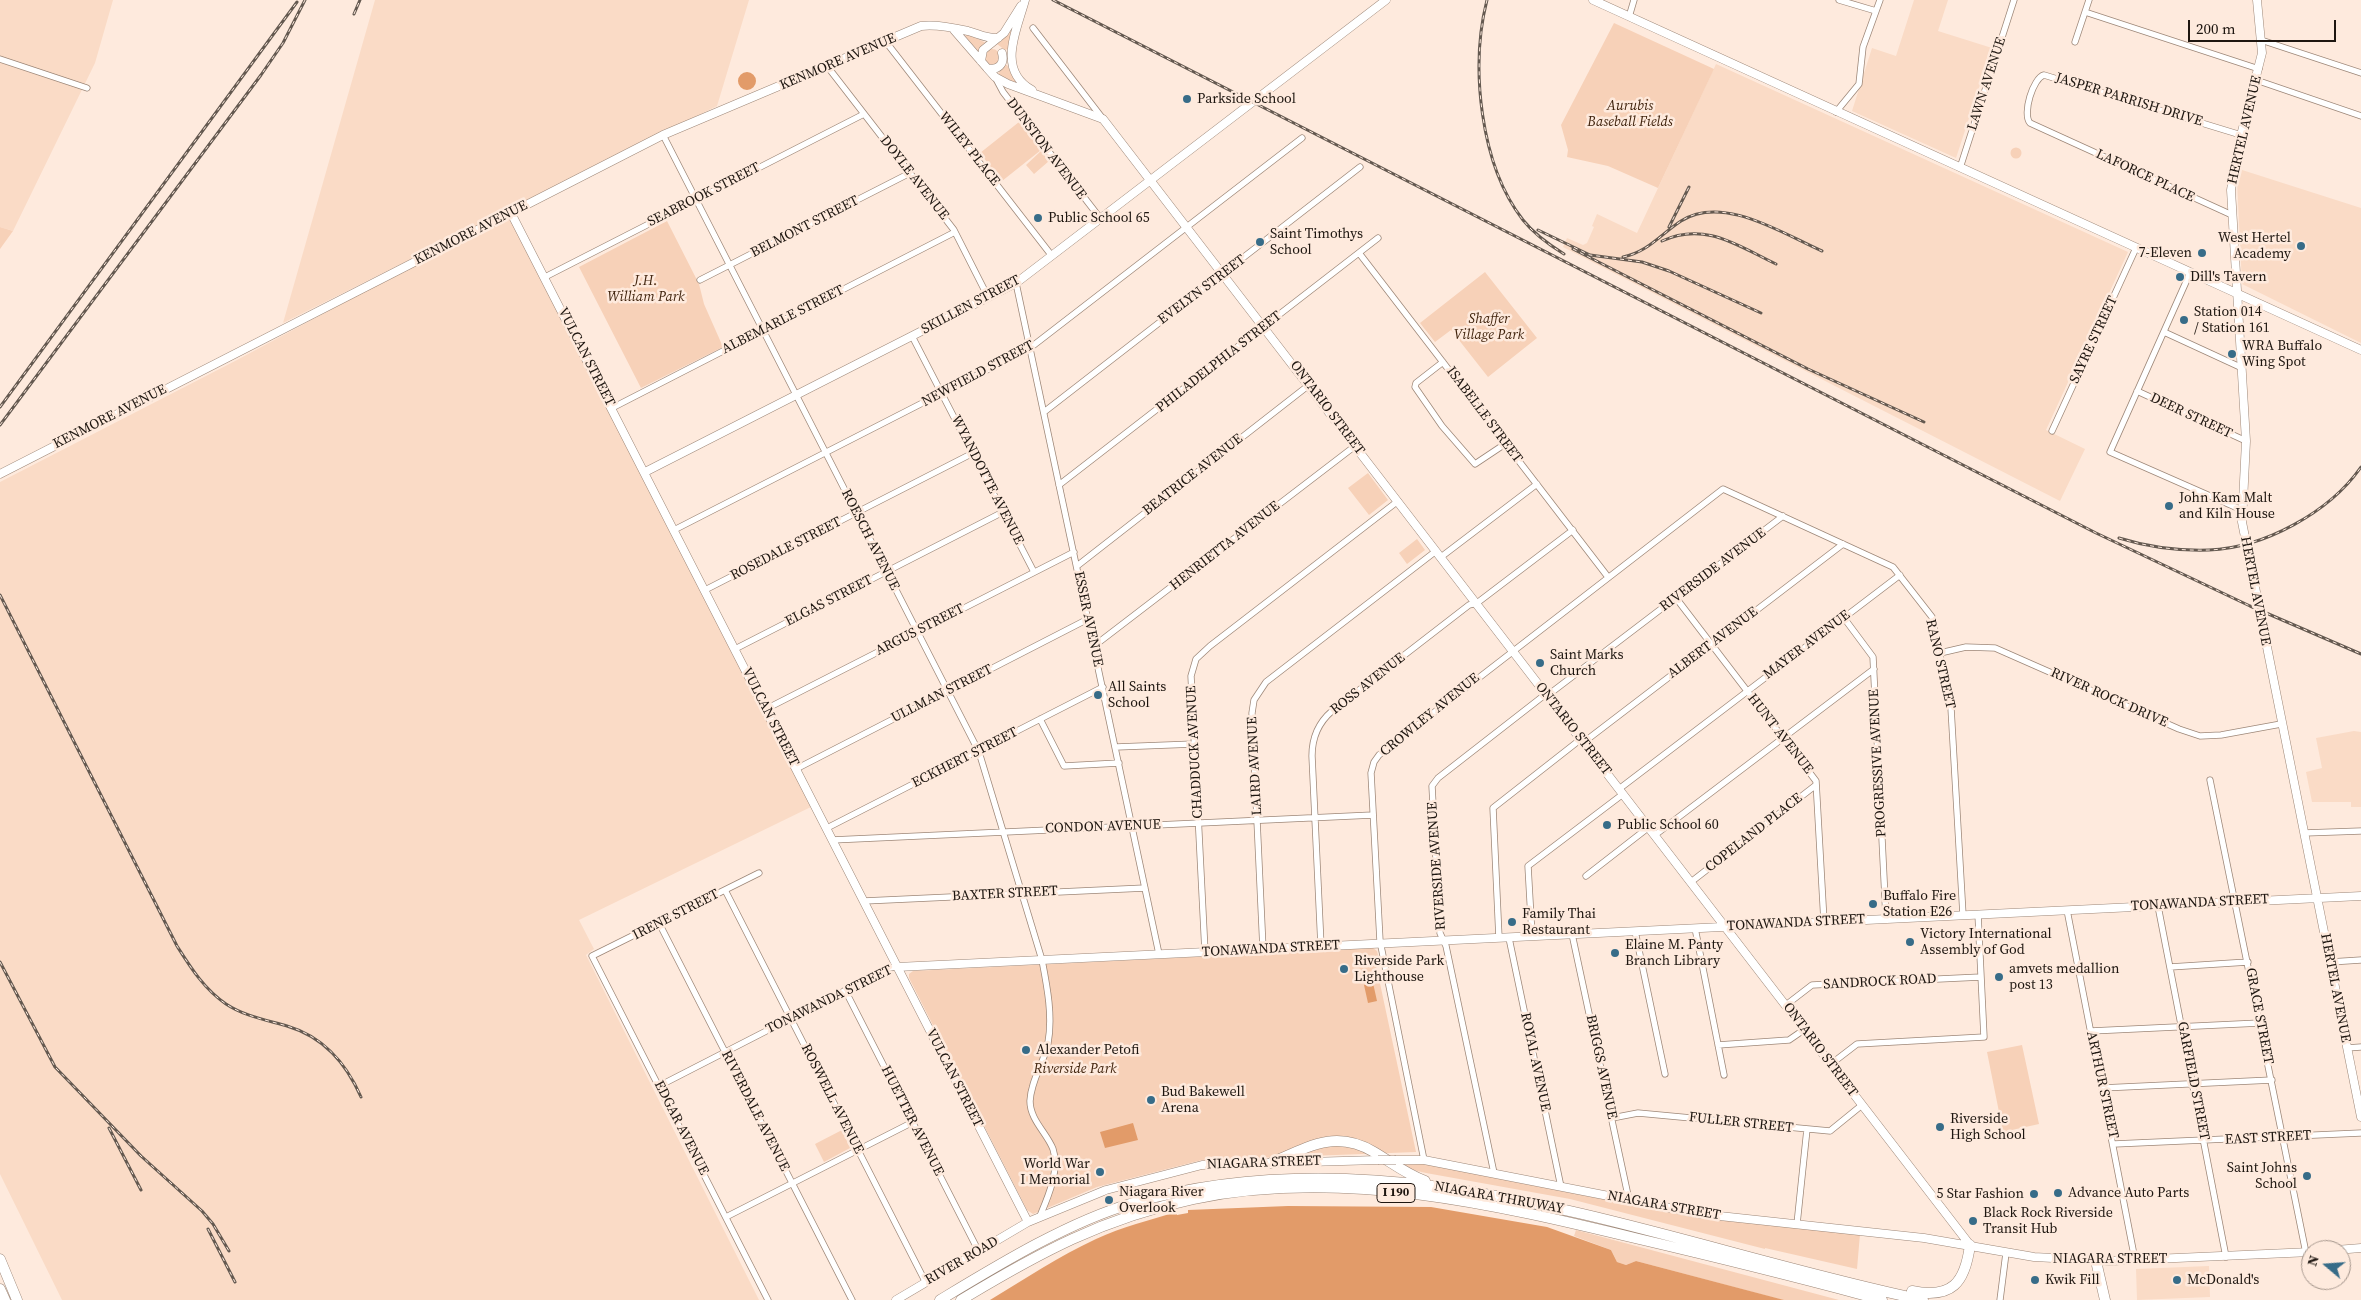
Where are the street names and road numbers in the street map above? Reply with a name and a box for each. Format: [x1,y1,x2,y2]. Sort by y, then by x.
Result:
street label: KENMORE AVENUE [777,30,899,94]
street label: LAWN AVENUE [1964,35,2010,133]
street label: JASPER PARRISH DRIVE [2053,70,2205,130]
street label: HERTEL AVENUE [2224,74,2266,186]
street label: DUNSTON AVENUE [1002,95,1090,203]
street label: WILEY PLACE [935,109,1003,189]
street label: DOYLE AVENUE [876,133,952,223]
street label: LAFORCE PLACE [2093,146,2197,206]
street label: SEABROOK STREET [645,159,763,231]
street label: BELMONT STREET [748,193,862,261]
street label: KENMORE AVENUE [412,197,530,269]
street label: EVELYN STREET [1155,252,1249,328]
street label: SKILLEN STREET [919,272,1023,338]
street label: ALBEMARLE STREET [719,282,847,358]
street label: SAYRE STREET [2066,294,2122,386]
street label: VULCAN STREET [554,305,618,409]
street label: PHILADELPHIA STREET [1153,308,1285,416]
street label: NEWFIELD STREET [919,337,1037,411]
street label: ONTARIO STREET [1286,358,1368,458]
street label: ISABELLE STREET [1442,364,1526,466]
street label: KENMORE AVENUE [51,381,169,453]
street label: DEER STREET [2147,390,2235,442]
street label: WYANDOTTE AVENUE [947,412,1027,548]
street label: BEATRICE AVENUE [1140,431,1246,519]
street label: ROESCH AVENUE [837,487,903,593]
street label: HENRIETTA AVENUE [1167,498,1283,594]
street label: ROSEDALE STREET [728,514,844,584]
street label: RIVERSIDE AVENUE [1657,525,1769,615]
street label: HERTEL AVENUE [2236,535,2274,647]
street label: ESSER AVENUE [1070,570,1106,668]
street label: ELGAS STREET [783,572,875,630]
street label: ARGUS STREET [873,600,967,660]
street label: ALBERT AVENUE [1665,604,1761,682]
street label: MAYER AVENUE [1760,607,1854,683]
street label: RANO STREET [1922,618,1958,710]
street label: ROSS AVENUE [1327,650,1409,718]
street label: ULLMAN STREET [889,661,995,727]
street label: VULCAN STREET [738,665,802,769]
street label: RIVER ROCK DRIVE [2048,665,2170,731]
street label: CROWLEY AVENUE [1377,670,1483,760]
street label: ONTARIO STREET [1531,679,1615,779]
street label: CHADDUCK AVENUE [1183,685,1207,819]
street label: PROGRESSIVE AVENUE [1866,688,1890,838]
street label: HUNT AVENUE [1743,691,1817,777]
street label: LAIRD AVENUE [1244,716,1266,816]
street label: ECKHERT STREET [909,724,1021,792]
street label: COPELAND PLACE [1702,790,1806,876]
street label: RIVERSIDE AVENUE [1424,801,1450,931]
street label: CONDON AVENUE [1045,817,1161,837]
street label: BAXTER STREET [952,883,1058,905]
street label: IRENE STREET [630,886,722,944]
street label: TONAWANDA STREET [2130,891,2270,915]
street label: TONAWANDA STREET [1726,911,1866,935]
street label: HERTEL AVENUE [2316,932,2354,1044]
street label: TONAWANDA STREET [1201,937,1341,961]
street label: TONAWANDA STREET [763,962,895,1038]
street label: GRACE STREET [2241,966,2277,1066]
street label: SANDROCK ROAD [1823,971,1937,993]
street label: ONTARIO STREET [1779,1000,1861,1100]
street label: ROYAL AVENUE [1516,1011,1554,1113]
street label: BRIGGS AVENUE [1582,1013,1620,1121]
street label: GARFIELD STREET [2173,1020,2213,1142]
street label: VULCAN STREET [922,1026,986,1130]
street label: ARTHUR STREET [2082,1030,2122,1140]
street label: ROSWELL AVENUE [797,1041,867,1157]
street label: RIVERDALE AVENUE [717,1048,793,1174]
street label: HUETTER AVENUE [877,1063,947,1179]
street label: EDGAR AVENUE [650,1078,712,1178]
street label: FULLER STREET [1688,1109,1794,1137]
street label: EAST STREET [2224,1127,2312,1149]
street label: NIAGARA STREET [1207,1153,1321,1173]
street label: NIAGARA THRUWAY [1433,1178,1565,1218]
road number: I 190 [1377,1184,1415,1202]
street label: NIAGARA STREET [1606,1188,1722,1224]
street label: RIVER ROAD [922,1233,1002,1289]
street label: NIAGARA STREET [2053,1251,2167,1267]

